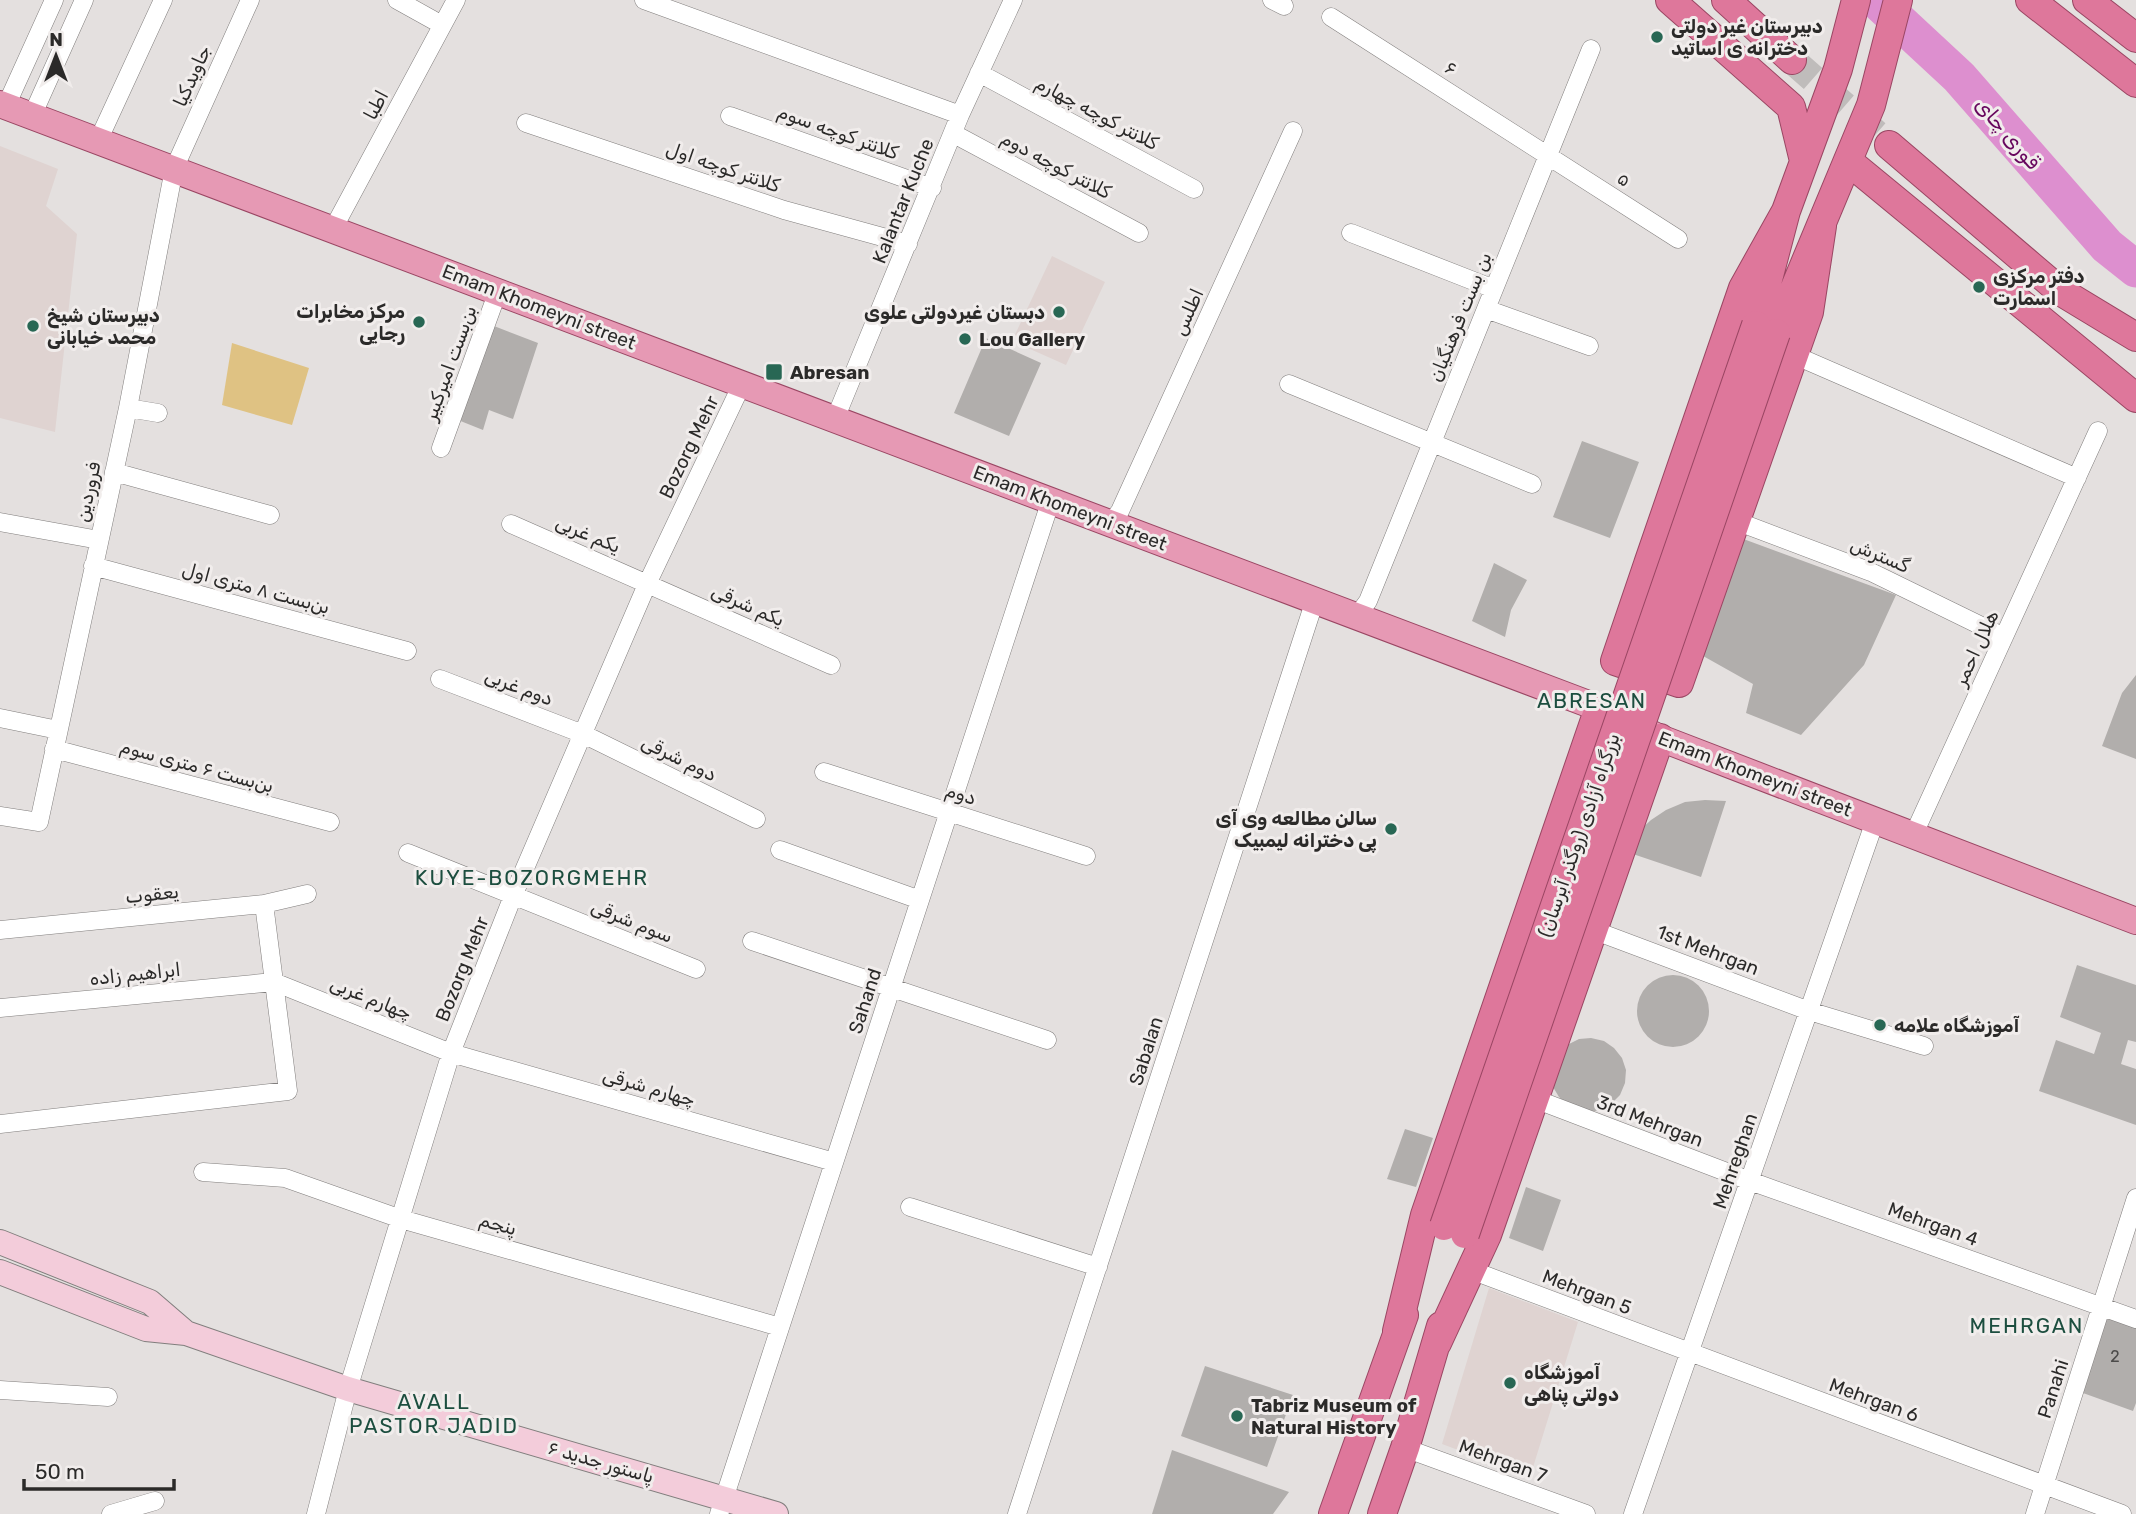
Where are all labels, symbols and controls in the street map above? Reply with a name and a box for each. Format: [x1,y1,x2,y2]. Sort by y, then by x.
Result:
place label: دبیرستان غیر دولتی دخترانه ی اساتید [1671,15,1823,60]
north arrow [21,21,91,91]
text: N [49,28,63,51]
marker: دبیرستان غیر دولتی دخترانه ی اساتید [1649,29,1665,45]
street label: جاویدکیا [168,42,216,110]
street label: ۶ [1440,56,1462,80]
street label: کلانتر کوچه چهارم [1031,71,1163,156]
street label: اطبا [359,86,393,124]
water label: قوری چای [1969,92,2046,175]
street label: کلانتر کوچه سوم [774,100,902,166]
street label: کلانتر کوچه دوم [997,126,1115,205]
street label: Kalantar Kuche [867,135,939,267]
street label: کلانتر کوچه اول [663,137,783,197]
street label: ۵ [1613,166,1635,192]
street label: بن بست فرهنگیان [1424,249,1496,385]
street label: Emam Khomeyni street [439,259,640,355]
place label: دفتر مرکزی اسمارت [1993,265,2085,310]
marker: دفتر مرکزی اسمارت [1971,279,1987,295]
street label: اطلس [1168,285,1208,339]
place label: مرکز مخابرات رجایی [296,300,405,345]
place label: دبستان غیردولتی علوی [864,301,1045,324]
street label: بن‌بست امیرکبیر [418,302,482,425]
place label: دبیرستان شیخ محمد خیابانی [47,304,160,349]
marker: دبستان غیردولتی علوی [1051,304,1067,320]
marker: مرکز مخابرات رجایی [411,314,427,330]
marker: دبیرستان شیخ محمد خیابانی [25,318,41,334]
place label: Lou Gallery [979,328,1086,351]
marker: Lou Gallery [957,331,973,347]
place label: Abresan [790,361,869,384]
marker: Abresan [764,362,784,382]
street label: Bozorg Mehr [654,391,724,502]
street label: فروردین [70,460,106,524]
street label: Emam Khomeyni street [970,460,1171,556]
street label: یکم غربی [552,510,624,559]
street label: گسترش [1847,532,1913,578]
street label: بن‌بست ۸ متری اول [180,557,332,619]
street label: یکم شرقی [708,579,788,632]
street label: هلال احمر [1948,606,2004,690]
street label: دوم غربی [481,663,556,711]
district label: ABRESAN [1537,688,1647,713]
street label: Emam Khomeyni street [1655,726,1856,822]
street label: دوم شرقی [637,730,720,787]
street label: بزرگراه آزادی (روگذر آبرسان) [1533,730,1625,940]
street label: بن‌بست ۶ متری سوم [117,734,276,799]
street label: دوم [942,778,979,811]
place label: سالن مطالعه وی آی پی دخترانه لیمبیک [1215,807,1377,854]
marker: سالن مطالعه وی آی پی دخترانه لیمبیک [1383,821,1399,837]
district label: KUYE-BOZORGMEHR [415,865,649,890]
street label: یعقوب [124,880,180,908]
street label: سوم شرقی [587,894,676,949]
street label: Bozorg Mehr [430,912,494,1025]
street label: 1st Mehrgan [1654,920,1762,980]
street label: ابراهیم زاده [88,958,182,991]
street label: Sahand [844,965,886,1037]
street label: چهارم غربی [327,971,415,1026]
street label: Sabalan [1124,1014,1168,1088]
place label: آموزشگاه علامه [1894,1014,2020,1037]
marker: آموزشگاه علامه [1872,1017,1888,1033]
street label: چهارم شرقی [600,1063,698,1112]
street label: 3rd Mehrgan [1594,1090,1706,1152]
street label: Mehreghan [1708,1110,1762,1212]
street label: Mehrgan 4 [1885,1197,1981,1251]
street label: پنجم [476,1208,519,1242]
street label: Mehrgan 5 [1539,1264,1635,1320]
district label: MEHRGAN [1970,1313,2084,1338]
house number: 2 [2110,1347,2120,1366]
street label: Panahi [2033,1357,2073,1421]
place label: آموزشگاه دولتی پناهی [1524,1361,1619,1408]
street label: Mehrgan 6 [1826,1373,1922,1427]
marker: آموزشگاه دولتی پناهی [1502,1375,1518,1391]
district label: AVALL PASTOR JADID [349,1389,519,1438]
place label: Tabriz Museum of Natural History [1251,1394,1417,1439]
marker: Tabriz Museum of Natural History [1229,1408,1245,1424]
street label: Mehrgan 7 [1456,1434,1550,1488]
street label: پاستور جدید ۶ [545,1436,657,1490]
scale bar [24,1448,175,1492]
text: 50 m [35,1459,85,1484]

